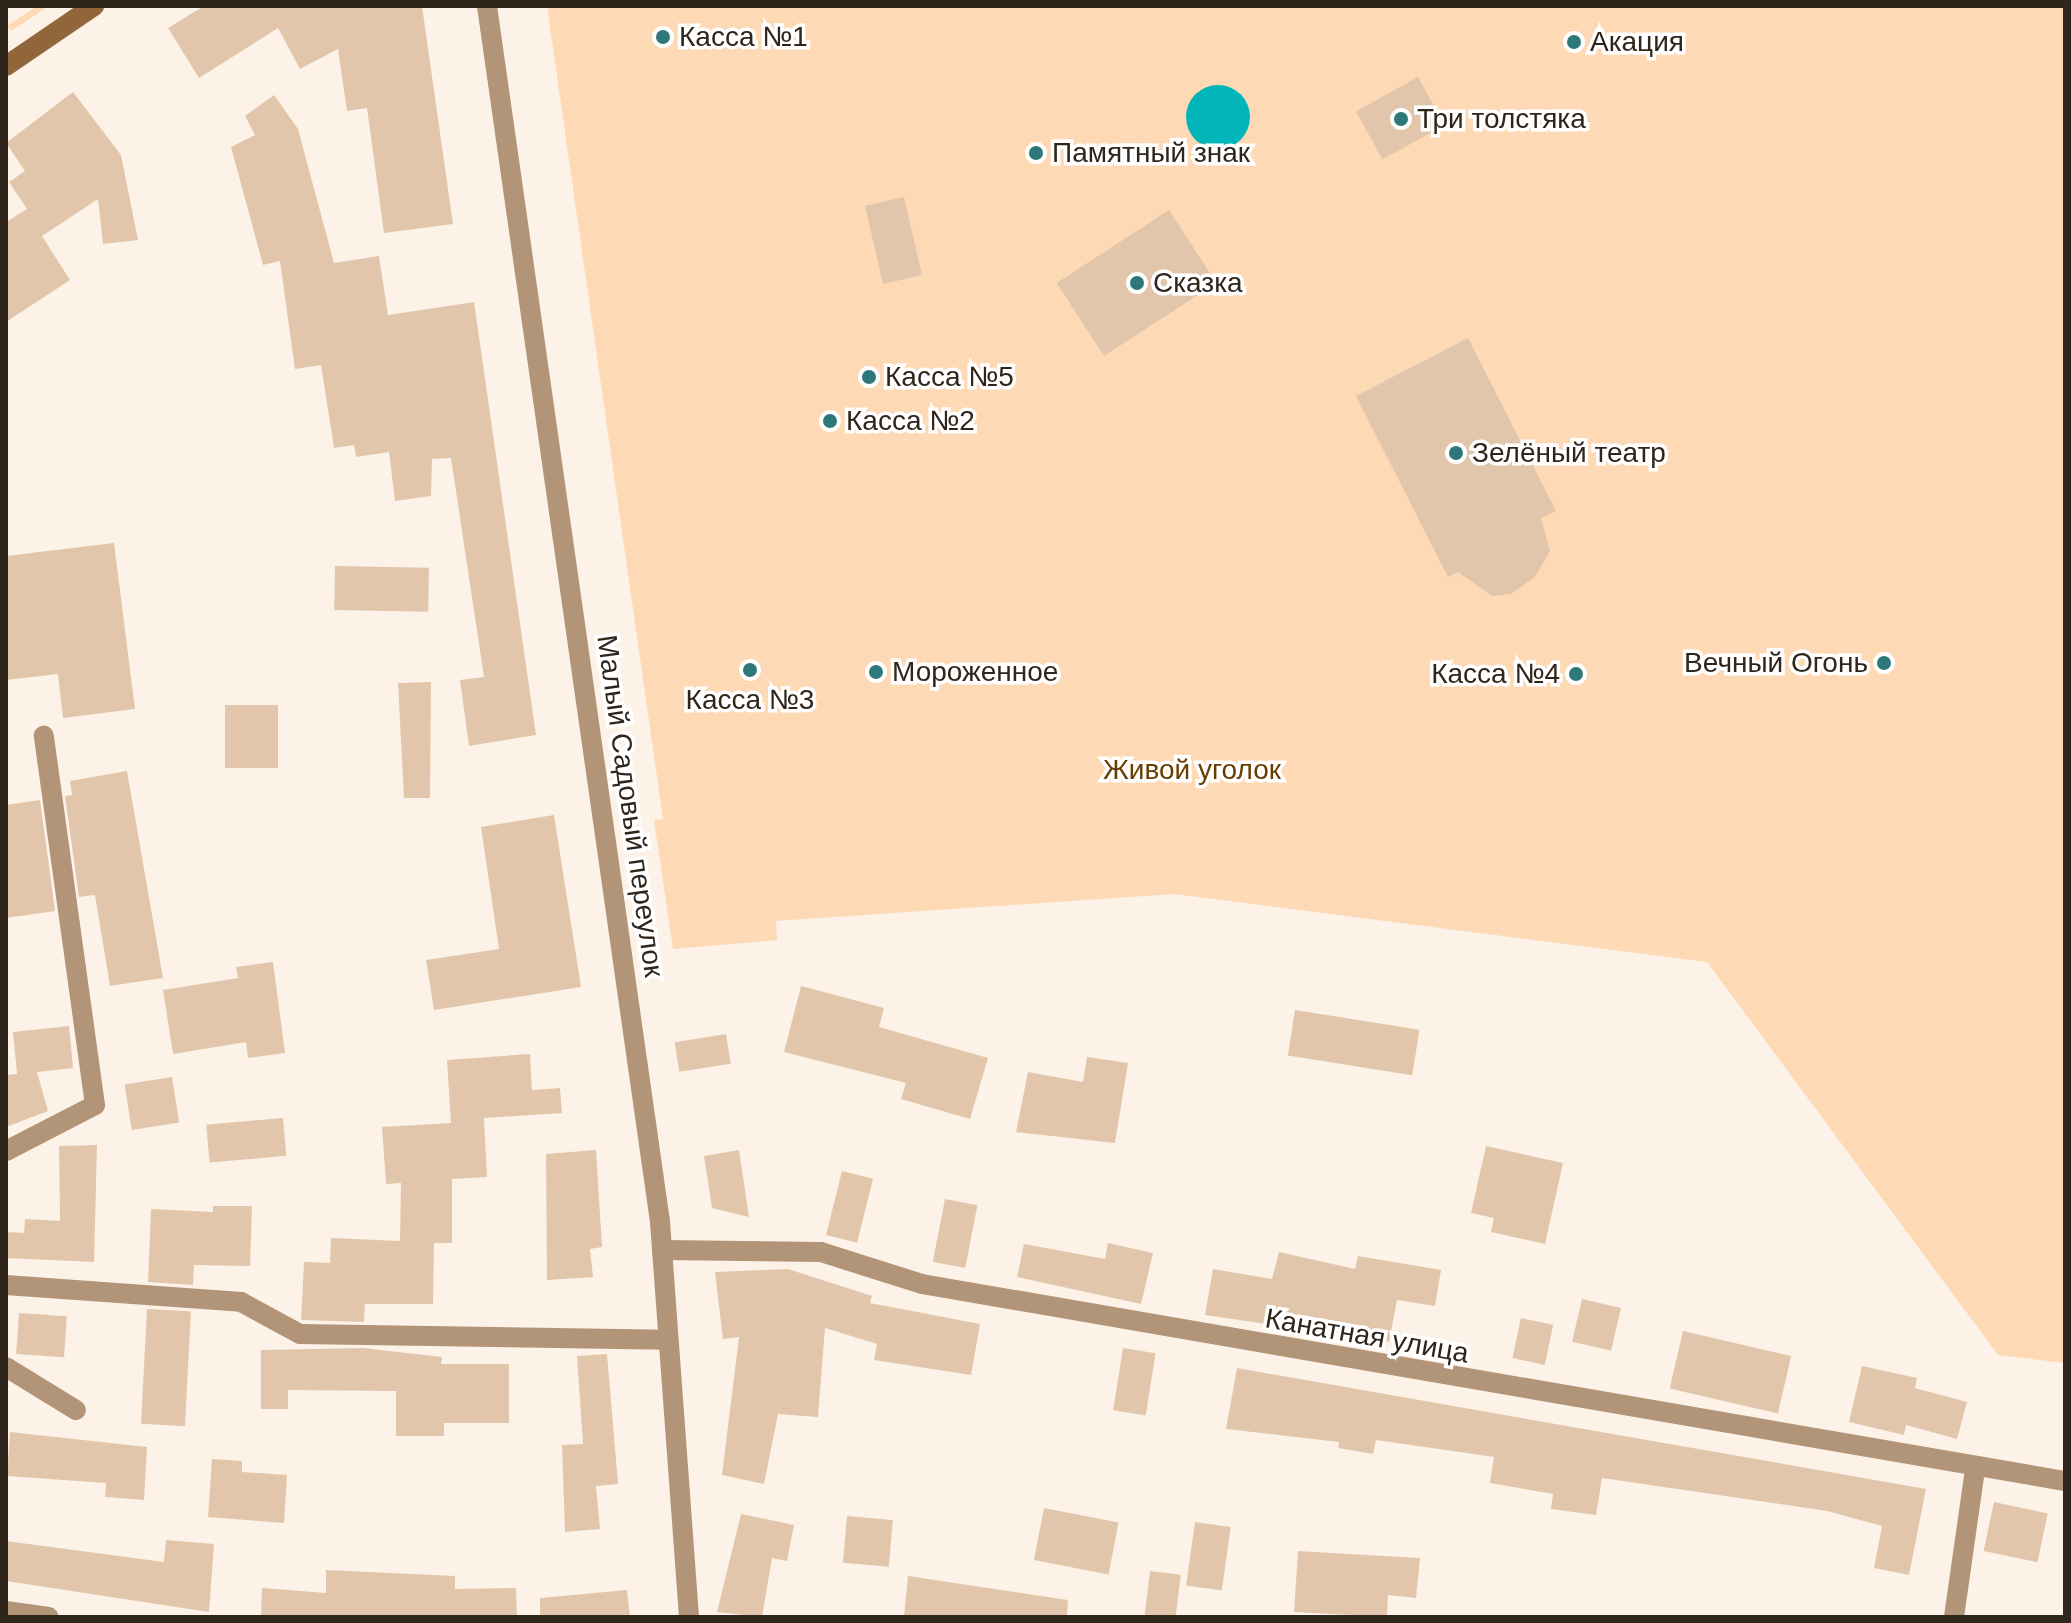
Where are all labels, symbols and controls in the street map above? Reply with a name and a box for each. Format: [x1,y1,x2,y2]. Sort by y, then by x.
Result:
place label: Касса №1 [679,20,808,54]
place label: Акация [1590,25,1684,59]
marker: Касса №1 [654,28,672,46]
marker: Акация [1565,33,1583,51]
place label: Три толстяка [1417,102,1586,136]
marker: Три толстяка [1392,110,1410,128]
place label: Памятный знак [1052,136,1250,170]
marker: Памятный знак [1027,144,1045,162]
place label: Сказка [1153,266,1243,300]
marker: Сказка [1128,274,1146,292]
place label: Касса №5 [885,360,1014,394]
marker: Касса №5 [860,368,878,386]
place label: Касса №2 [846,404,975,438]
marker: Касса №2 [821,412,839,430]
place label: Зелёный театр [1472,436,1666,470]
marker: Зелёный театр [1447,444,1465,462]
street label: Малый Садовый переулок [589,633,671,979]
place label: Вечный Огонь [1684,646,1868,680]
marker: Вечный Огонь [1875,654,1893,672]
place label: Мороженное [892,655,1058,689]
place label: Касса №4 [1431,657,1560,691]
marker: Касса №3 [741,661,759,679]
marker: Мороженное [867,663,885,681]
marker: Касса №4 [1567,665,1585,683]
place label: Касса №3 [686,683,814,717]
park label: Живой уголок [1103,753,1281,787]
street label: Канатная улица [1263,1302,1471,1370]

